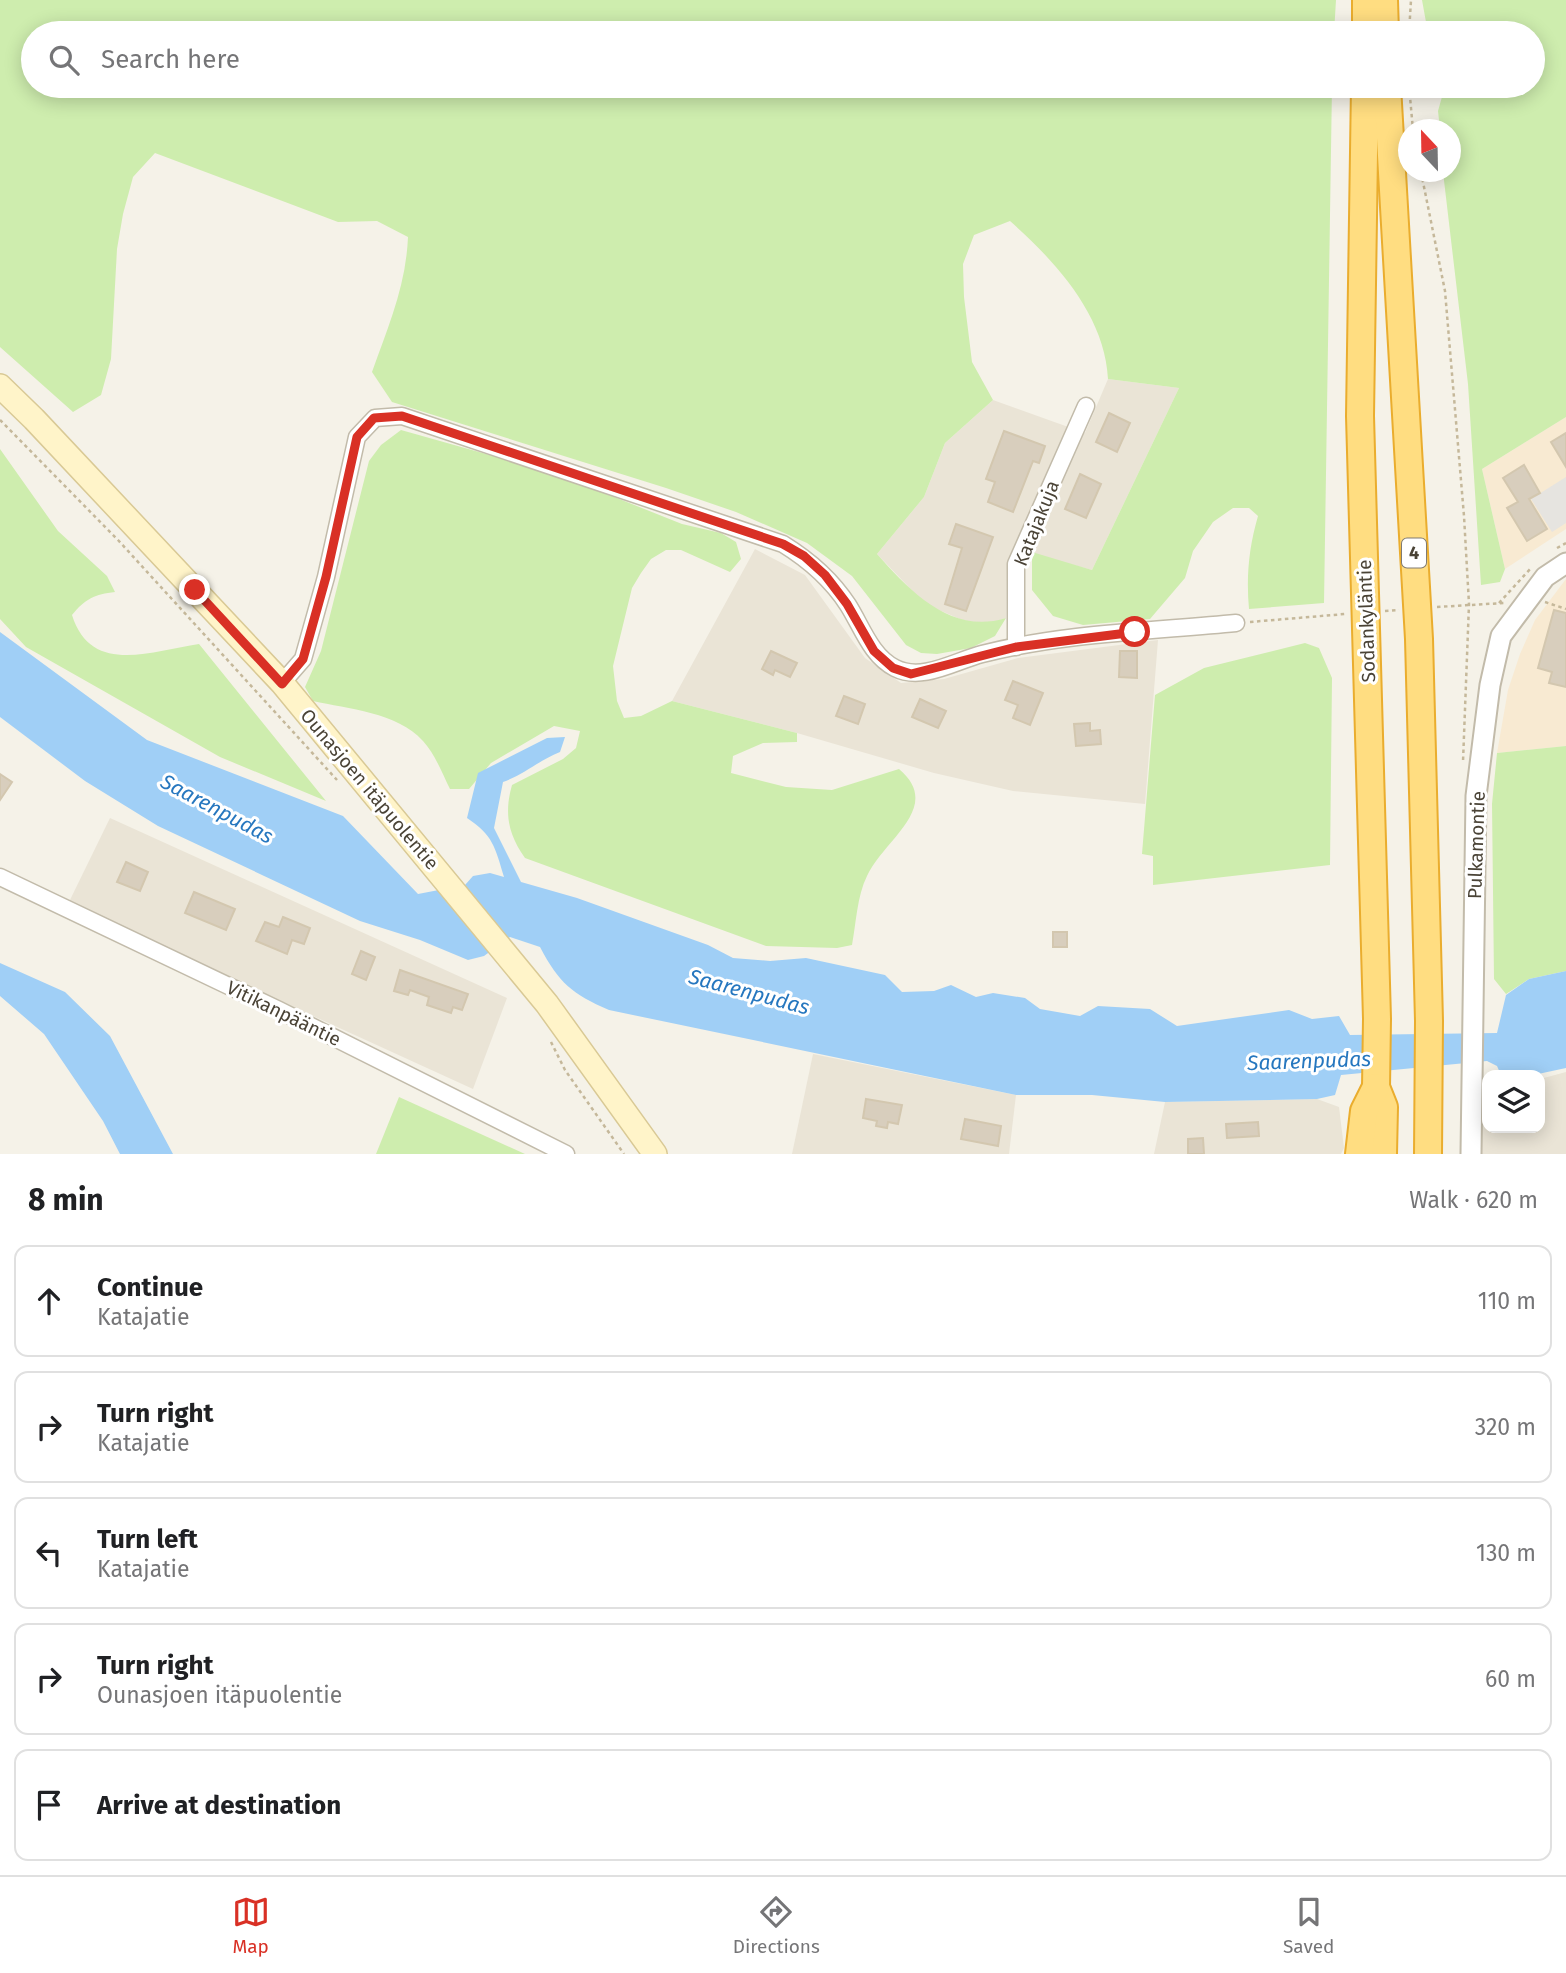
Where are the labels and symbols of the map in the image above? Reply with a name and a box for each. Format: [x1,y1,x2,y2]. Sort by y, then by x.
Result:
north arrow [1398,119,1461,182]
street label: Katajakuja [1009,477,1064,569]
road number: 4 [1402,538,1426,568]
street label: Sodankyläntie [1353,559,1380,683]
route end [179,574,210,605]
route start [1119,616,1150,647]
street label: Ounasjoen itäpuolentie [296,704,444,874]
water label: Saarenpudas [155,768,278,850]
street label: Pulkamontie [1463,791,1490,899]
water label: Saarenpudas [685,963,812,1021]
street label: Vitikanpääntie [223,976,345,1051]
water label: Saarenpudas [1246,1046,1372,1076]

